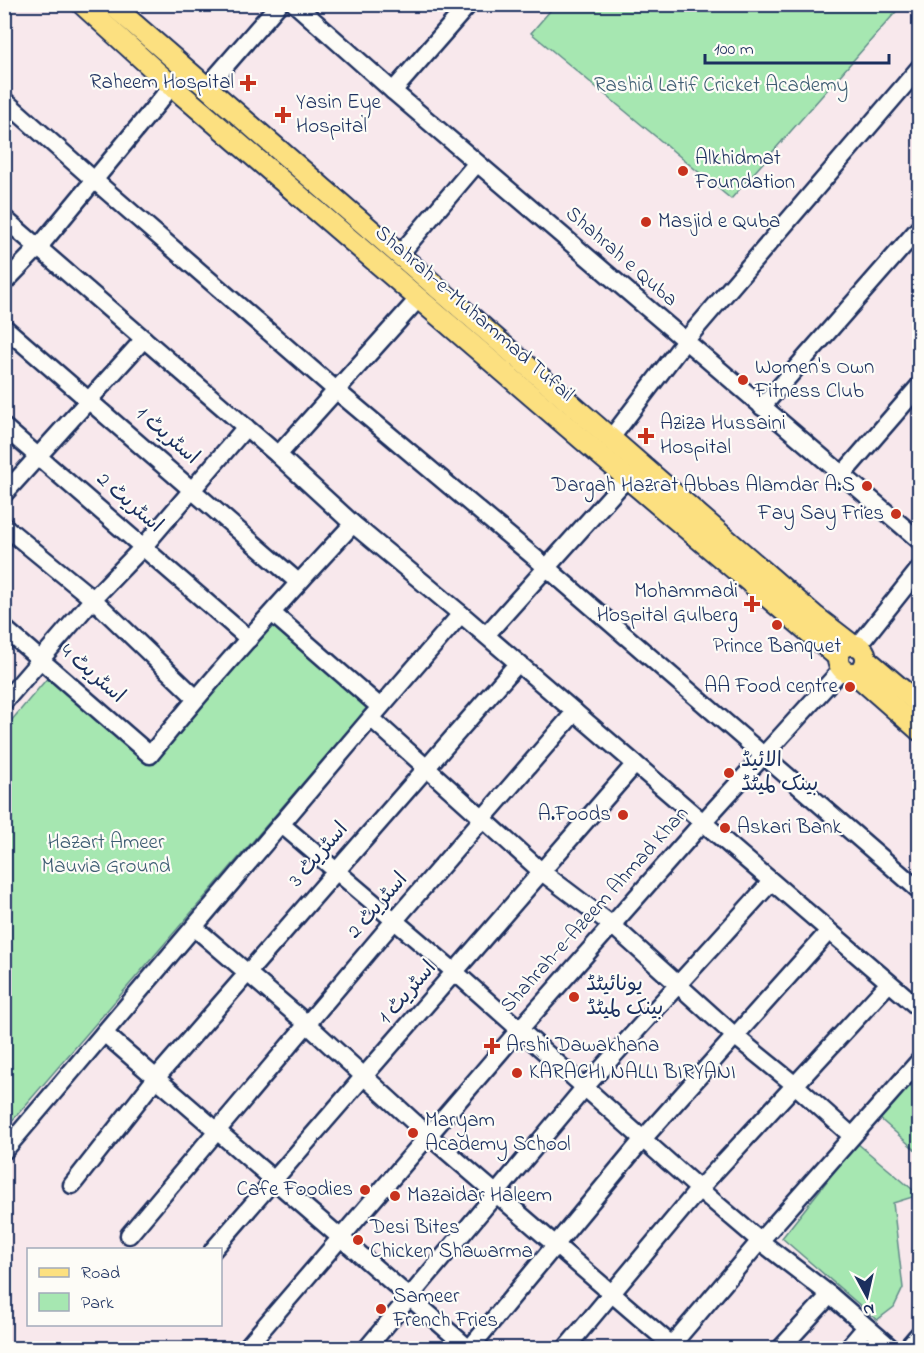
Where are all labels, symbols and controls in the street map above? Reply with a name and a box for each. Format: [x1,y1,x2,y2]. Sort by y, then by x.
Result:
scale bar [705,27,890,65]
text: 100 m [714,37,754,63]
place label: Raheem Hospital [90,68,234,98]
park label: Rashid Latif Cricket Academy [594,71,848,103]
marker: Raheem Hospital [239,74,257,92]
place label: Yasin Eye Hospital [296,88,381,142]
marker: Yasin Eye Hospital [274,106,292,124]
place label: Alkhidmat Foundation [694,144,795,198]
marker: Alkhidmat Foundation [676,164,690,178]
street label: Shahrah e Quba [558,200,684,314]
place label: Masjid e Quba [658,207,780,237]
marker: Masjid e Quba [639,215,653,229]
street label: Shahrah-e-Muhammad Tufail [368,219,580,409]
place label: Women's Own Fitness Club [754,353,874,407]
marker: Women's Own Fitness Club [736,373,750,387]
street label: اسٹریٹ 1 [128,400,206,472]
place label: Aziza Hussaini Hospital [660,409,786,463]
marker: Aziza Hussaini Hospital [637,427,655,445]
street label: اسٹریٹ 2 [89,466,169,540]
place label: Dargah Hazrat Abbas Alamdar A.S [551,471,855,503]
marker: Dargah Hazrat Abbas Alamdar A.S [860,479,874,493]
place label: Fay Say Fries [757,499,884,531]
marker: Fay Say Fries [889,507,903,521]
place label: Mohammadi Hospital Gulberg [597,577,738,633]
marker: Mohammadi Hospital Gulberg [743,595,761,613]
marker: Prince Banquet [770,618,784,632]
place label: Prince Banquet [713,632,841,662]
street label: اسٹریٹ 4 [53,637,131,711]
place label: AA Food centre [704,672,839,702]
marker: AA Food centre [843,680,857,694]
place label: الائیڈ بینک لمیٹڈ [741,746,818,800]
marker: الائیڈ بینک لمیٹڈ [722,766,736,780]
street label: Shahrah-e-Azeem Ahmad Khan [494,800,696,1020]
place label: A.Foods [538,800,611,830]
marker: A.Foods [616,808,630,822]
place label: Askari Bank [737,813,843,843]
street label: اسٹریٹ 3 [282,816,356,894]
marker: Askari Bank [718,821,732,835]
park label: Hazart Ameer Mauvia Ground [41,828,171,882]
street label: اسٹریٹ 2 [341,866,415,946]
street label: اسٹریٹ 1 [372,954,444,1032]
place label: یونائیٹڈ بینک لمیٹڈ [586,970,663,1024]
marker: یونائیٹڈ بینک لمیٹڈ [567,990,581,1004]
place label: Arshi Dawakhana [506,1031,659,1061]
marker: Arshi Dawakhana [483,1037,501,1055]
place label: KARACHI NALLI BIRYANI [529,1058,736,1088]
marker: KARACHI NALLI BIRYANI [510,1066,524,1080]
place label: Maryam Academy School [425,1106,571,1162]
marker: Maryam Academy School [406,1126,420,1140]
place label: Cafe Foodies [236,1175,353,1205]
place label: Mazaidar Haleem [407,1181,552,1211]
marker: Cafe Foodies [358,1183,372,1197]
marker: Mazaidar Haleem [388,1189,402,1203]
place label: Desi Bites Chicken Shawarma [369,1213,533,1267]
marker: Desi Bites Chicken Shawarma [351,1233,365,1247]
legend [27,1248,222,1326]
text: Road [81,1261,120,1287]
north arrow [837,1266,897,1326]
place label: Sameer French Fries [392,1282,498,1336]
text: Park [81,1291,114,1317]
text: N [862,1296,876,1322]
marker: Sameer French Fries [374,1302,388,1316]

